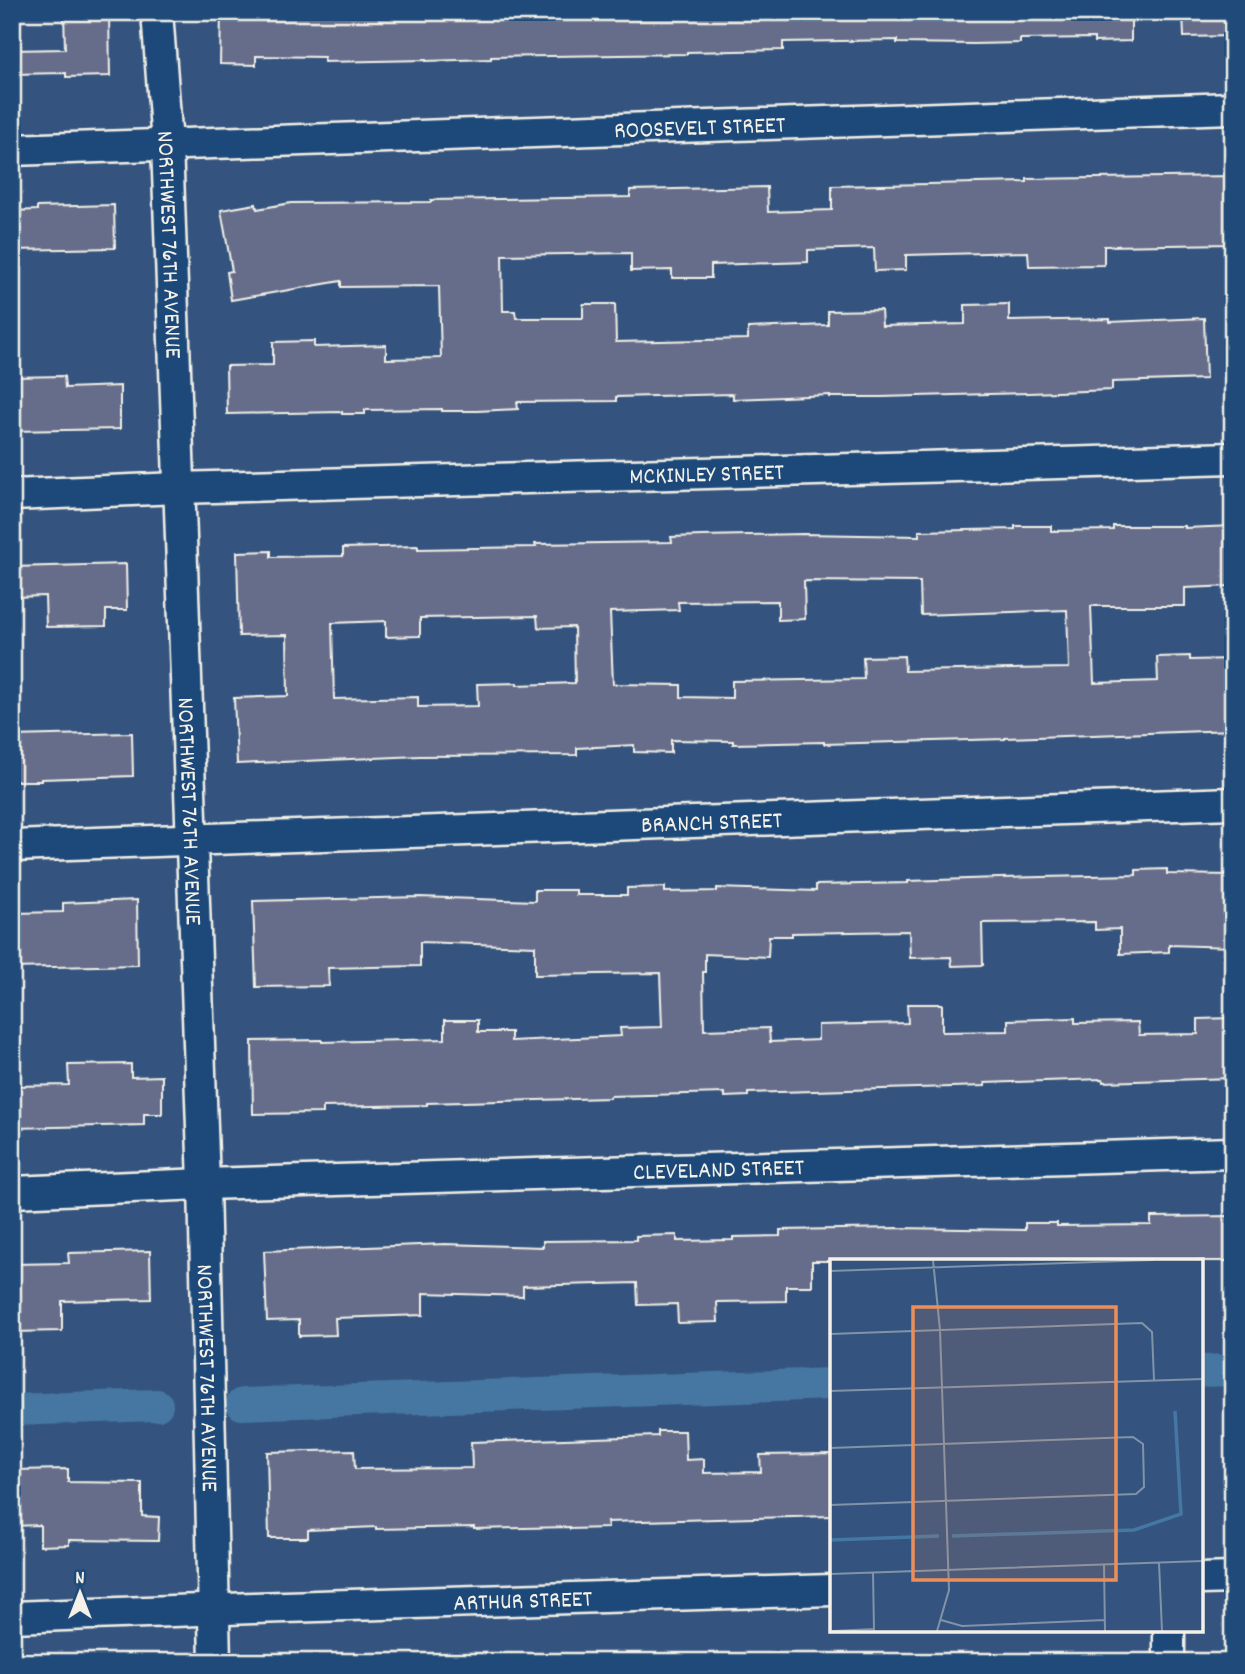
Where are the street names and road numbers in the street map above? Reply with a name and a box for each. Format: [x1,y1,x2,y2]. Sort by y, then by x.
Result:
street label: ROOSEVELT STREET [613,109,786,149]
street label: NORTHWEST 76TH AVENUE [146,130,189,359]
street label: MCKINLEY STREET [629,457,785,495]
street label: NORTHWEST 76TH AVENUE [167,697,209,926]
street label: BRANCH STREET [641,805,783,844]
street label: CLEVELAND STREET [633,1152,805,1191]
street label: NORTHWEST 76TH AVENUE [186,1264,225,1492]
street label: ARTHUR STREET [453,1583,593,1622]

